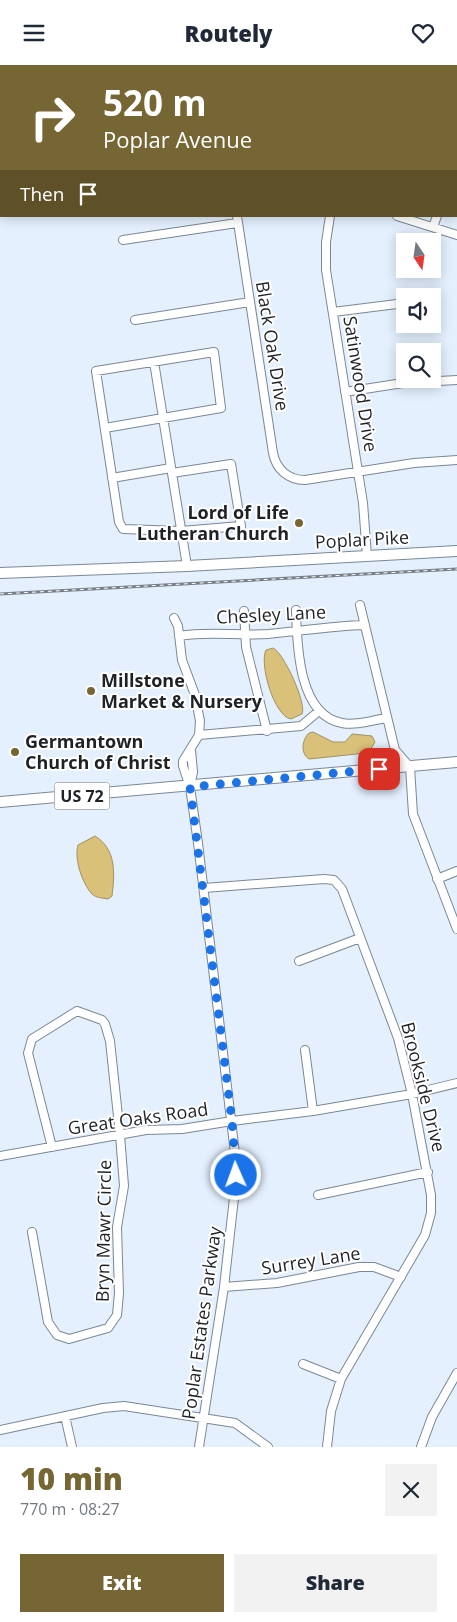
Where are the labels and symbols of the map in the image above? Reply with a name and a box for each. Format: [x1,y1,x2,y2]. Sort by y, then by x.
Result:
north arrow [396,233,441,277]
street label: Black Oak Drive [251,279,295,412]
street label: Satinwood Drive [338,314,384,453]
place label: Lord of Life Lutheran Church [137,500,289,545]
marker: Lord of Life Lutheran Church [293,517,305,529]
street label: Poplar Pike [314,525,410,553]
street label: Chesley Lane [215,599,326,629]
place label: Millstone Market & Nursery [101,668,263,713]
marker: Millstone Market & Nursery [85,685,97,697]
place label: Germantown Church of Christ [25,729,171,774]
marker: Germantown Church of Christ [9,746,21,758]
pin [358,748,400,790]
road number: US 72 [54,783,110,809]
street label: Brookside Drive [396,1019,452,1154]
street label: Great Oaks Road [66,1096,209,1140]
position arrow [209,1148,261,1200]
street label: Bryn Mawr Circle [90,1160,116,1302]
street label: Poplar Estates Parkway [176,1224,227,1421]
street label: Surrey Lane [260,1240,362,1280]

